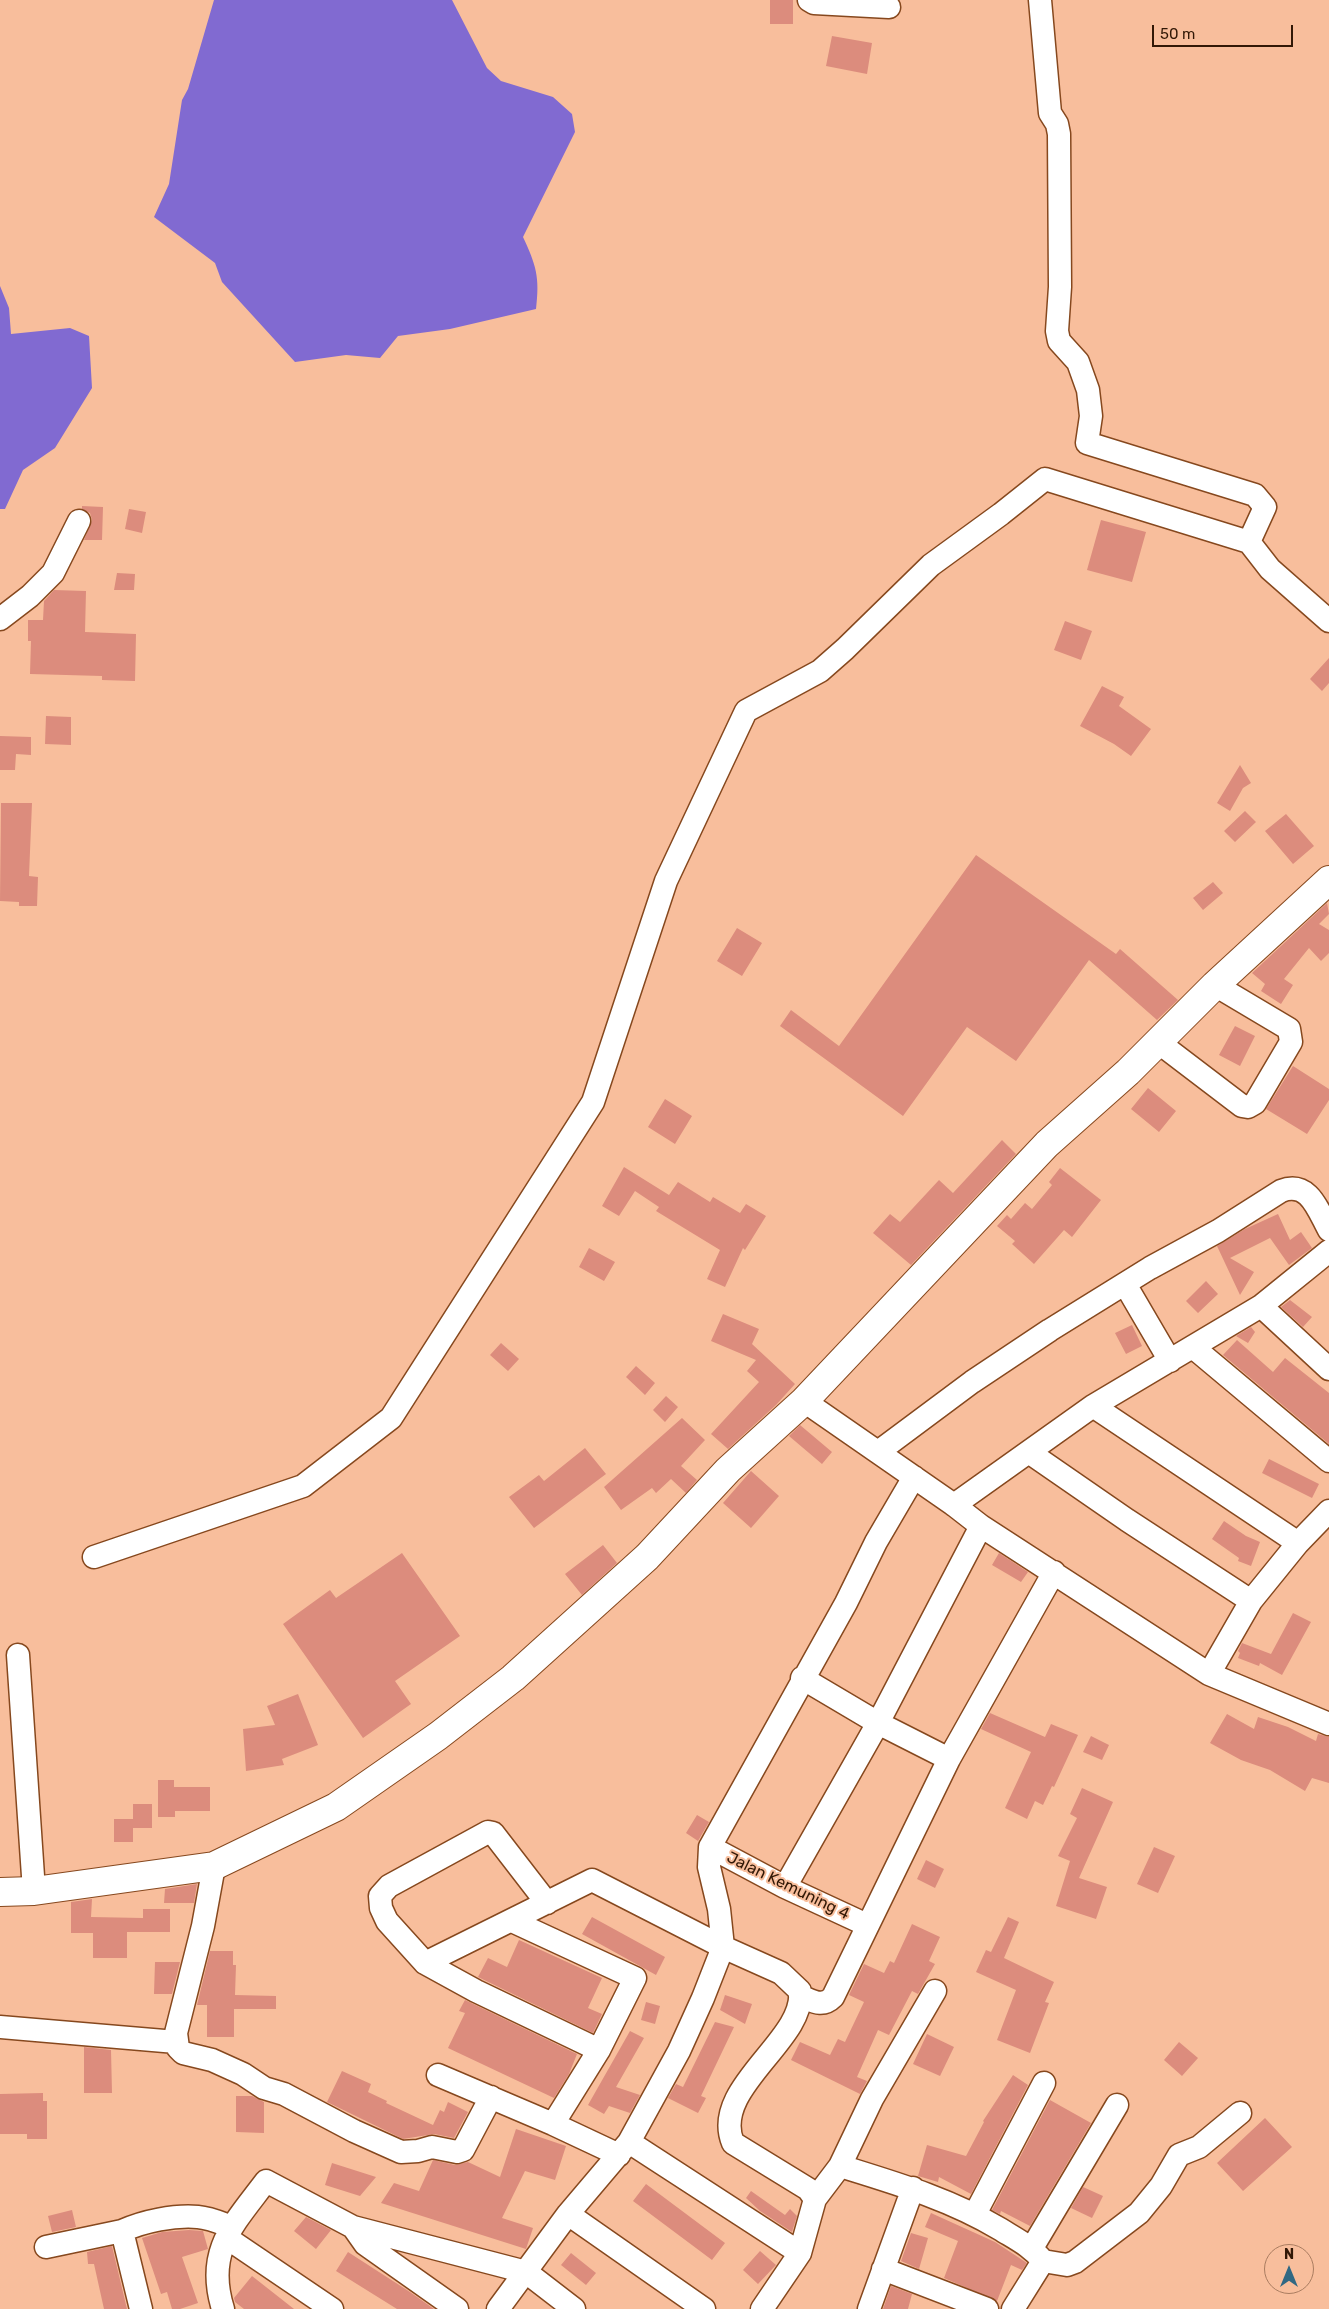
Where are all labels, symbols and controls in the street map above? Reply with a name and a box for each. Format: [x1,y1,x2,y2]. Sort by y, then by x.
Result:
scale bar [1154,15,1295,47]
text: 50 m [1160,25,1195,43]
street label: Jalan Kemuning 4 [724,1848,852,1924]
north arrow [1264,2244,1314,2294]
text: N [1284,2246,1294,2263]

